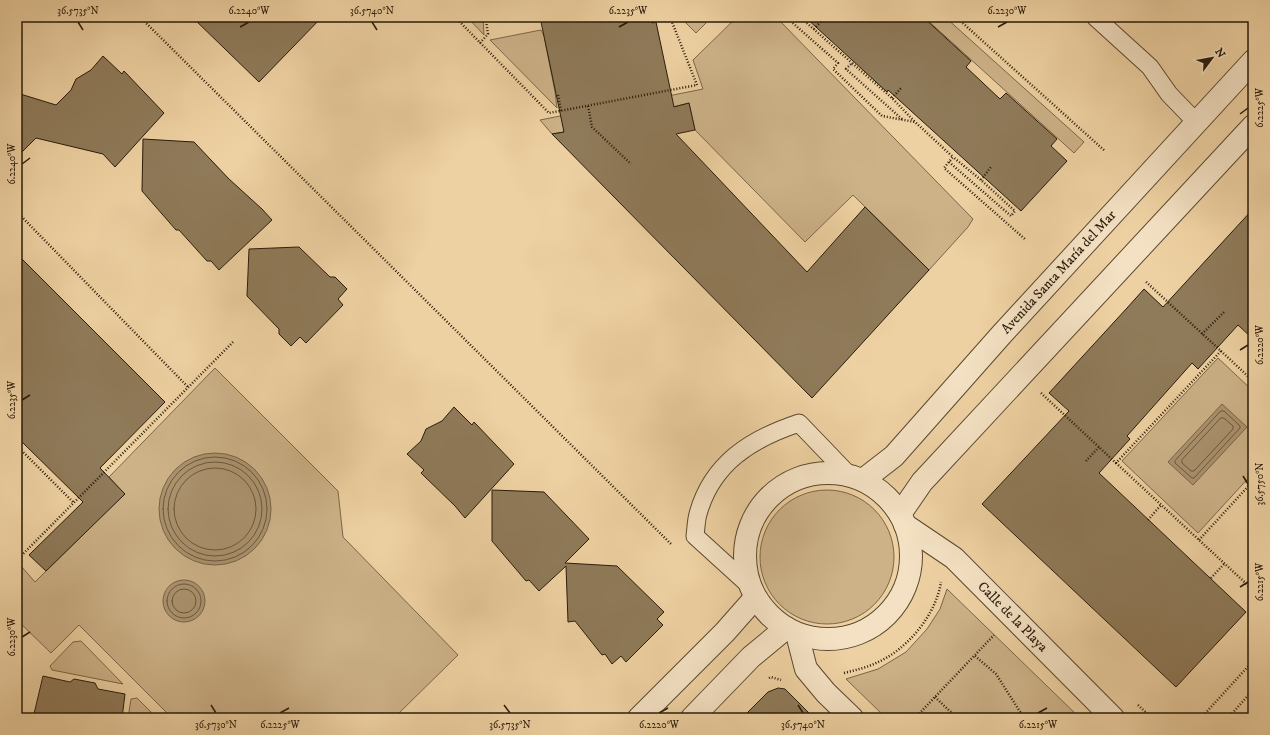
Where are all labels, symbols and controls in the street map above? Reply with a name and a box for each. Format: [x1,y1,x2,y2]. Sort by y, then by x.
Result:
text: 36.5735°N [57,5,99,17]
text: 6.2240°W [229,5,270,17]
text: 36.5740°N [350,5,394,17]
text: 6.2235°W [609,5,648,17]
text: 6.2230°W [988,5,1027,17]
north arrow [1192,38,1232,78]
text: N [1211,46,1228,61]
text: 6.2225°W [1254,87,1266,128]
text: 6.2240°W [6,143,18,184]
street label: Avenida Santa María del Mar [997,206,1121,338]
text: 6.2220°W [1254,324,1266,365]
text: 6.2235°W [6,380,18,419]
text: 36.5750°N [1254,462,1266,506]
text: 6.2215°W [1254,562,1266,601]
street label: Calle de la Playa [974,578,1051,656]
text: 6.2230°W [6,617,18,656]
text: 36.5730°N [195,719,237,731]
text: 6.2225°W [260,719,301,731]
text: 36.5735°N [489,719,531,731]
text: 6.2220°W [639,719,680,731]
text: 36.5740°N [781,719,825,731]
text: 6.2215°W [1019,719,1058,731]

